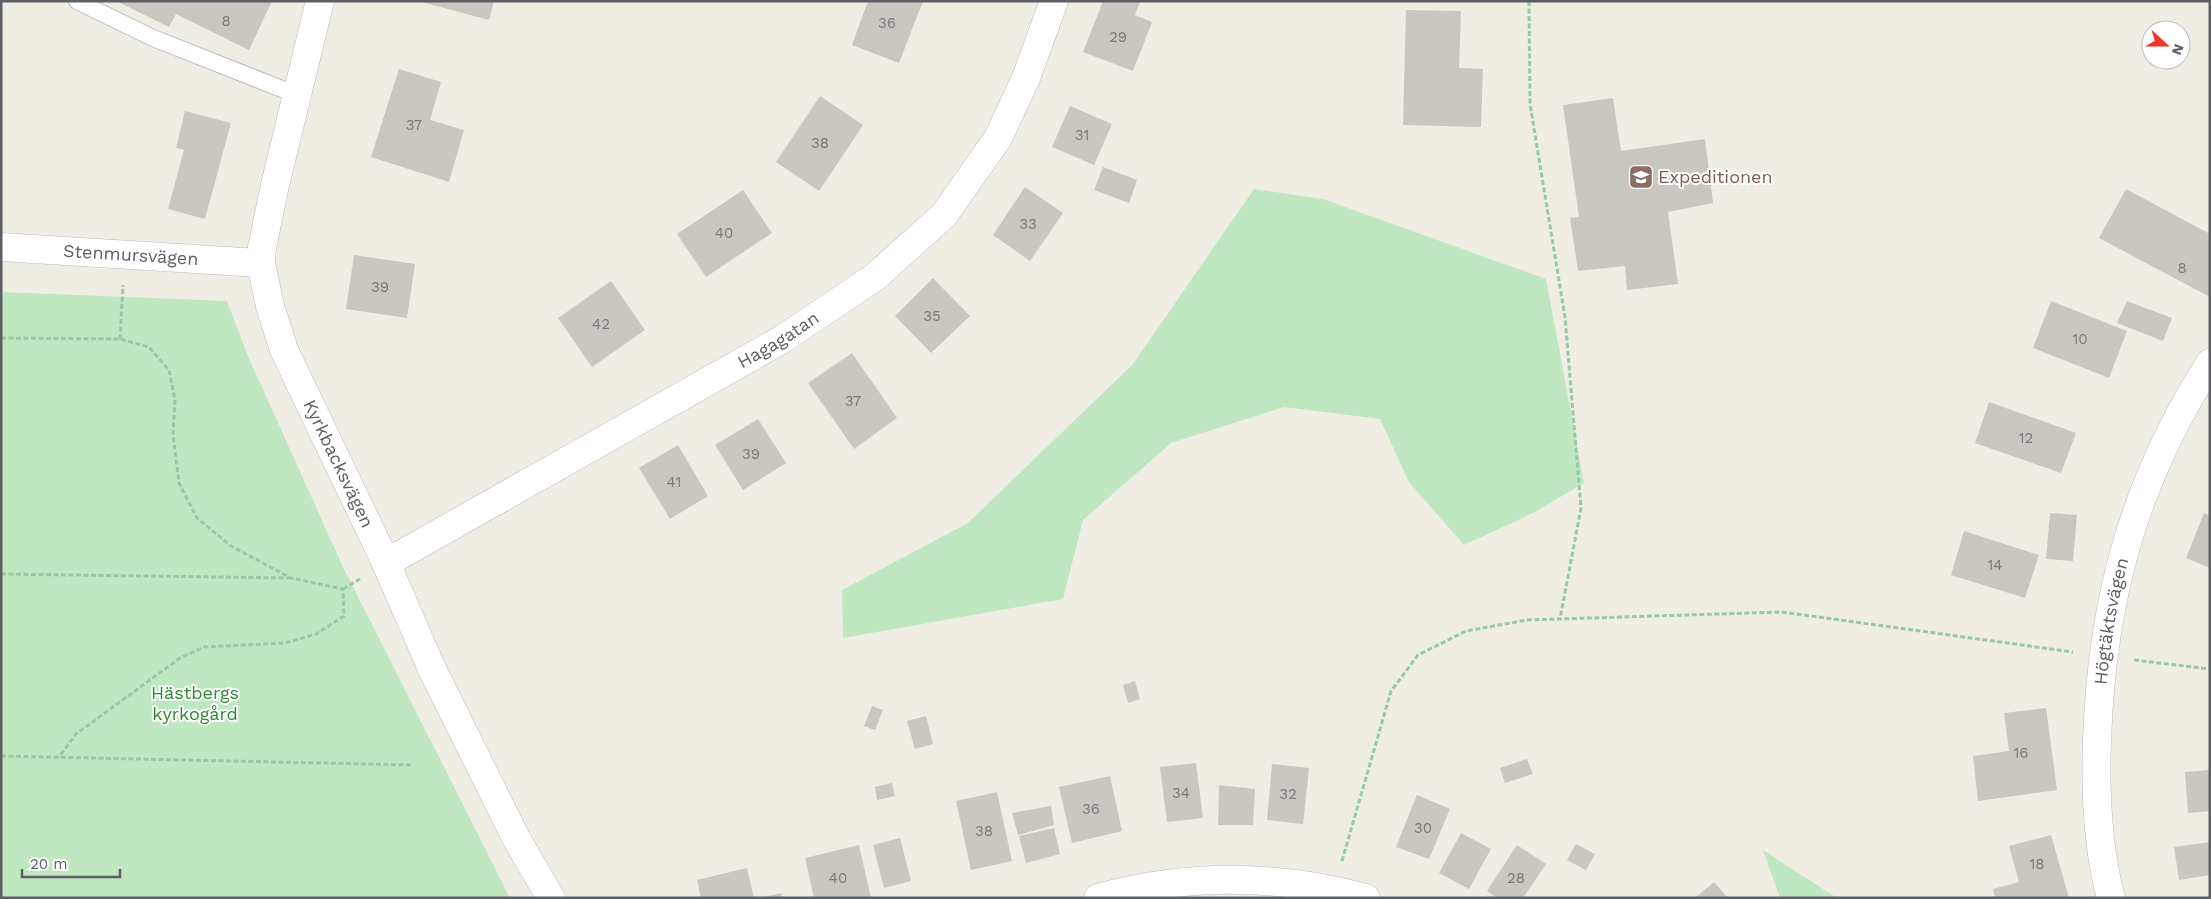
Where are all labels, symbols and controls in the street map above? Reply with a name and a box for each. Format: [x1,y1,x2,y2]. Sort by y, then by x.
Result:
house number: 8 [221,12,231,30]
house number: 36 [878,14,896,32]
north arrow [2141,20,2191,70]
house number: 29 [1109,28,1127,46]
text: N [2169,42,2187,57]
house number: 37 [406,116,422,134]
house number: 31 [1075,126,1089,144]
house number: 38 [811,134,829,152]
school or university icon: Expeditionen [1628,164,1654,190]
place label: Expeditionen [1658,166,1773,187]
house number: 33 [1019,215,1037,233]
house number: 40 [715,224,733,242]
street label: Stenmursvägen [62,240,199,269]
house number: 8 [2177,259,2187,277]
house number: 39 [371,278,389,296]
street label: Hagagatan [734,307,823,372]
house number: 35 [923,307,941,325]
house number: 42 [592,315,610,333]
house number: 10 [2072,330,2088,348]
house number: 37 [845,392,861,410]
street label: Kyrkbacksvägen [299,396,378,531]
house number: 12 [2019,429,2033,447]
house number: 39 [742,445,760,463]
house number: 41 [667,473,681,491]
street label: Högtäktsvägen [2090,555,2132,686]
house number: 14 [1987,556,2003,574]
park label: Hästbergs kyrkogård [151,682,239,724]
house number: 16 [2014,744,2028,762]
house number: 34 [1172,784,1190,802]
house number: 32 [1279,785,1297,803]
house number: 36 [1082,800,1100,818]
house number: 30 [1414,819,1432,837]
house number: 38 [975,822,993,840]
scale bar [22,846,120,878]
text: 20 m [30,855,68,873]
house number: 18 [2029,855,2045,873]
house number: 40 [829,869,847,887]
house number: 28 [1507,869,1525,887]

